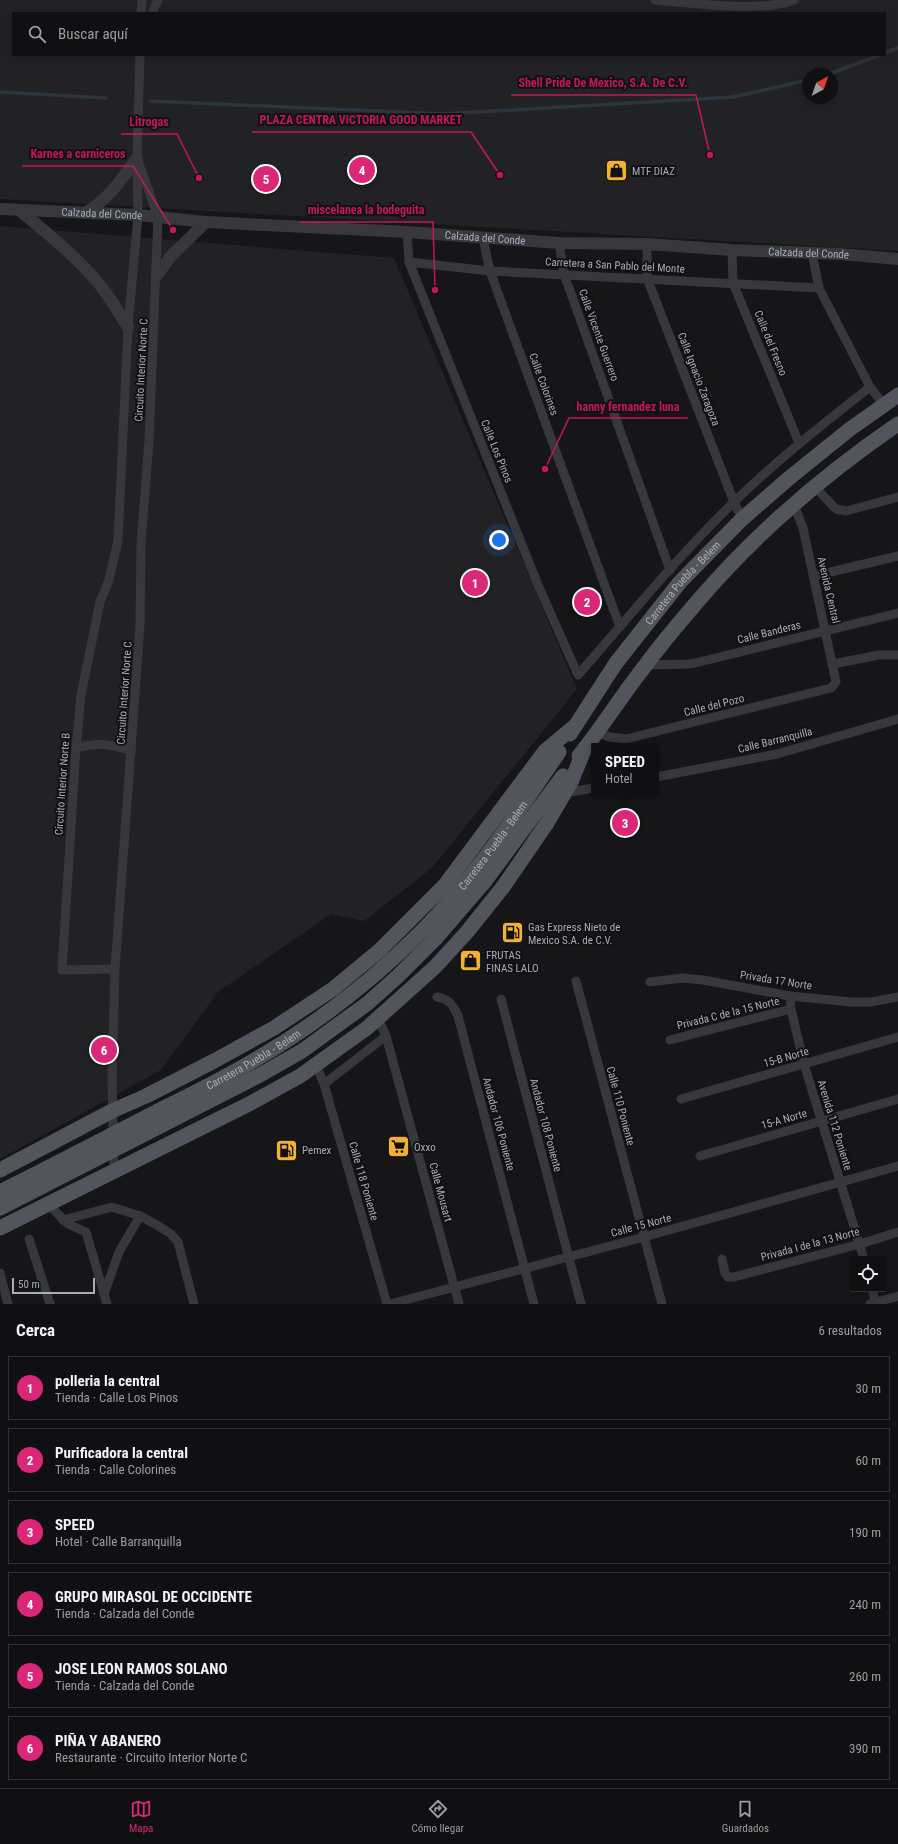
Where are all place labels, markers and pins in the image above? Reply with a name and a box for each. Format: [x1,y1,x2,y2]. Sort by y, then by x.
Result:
callout: Shell Pride De Mexico, S.A. De C.V. [511,71,696,95]
callout: PLAZA CENTRA VICTORIA GOOD MARKET [252,108,471,132]
callout: Litrogas [121,110,177,134]
callout: Karnes a carniceros [22,142,133,166]
pin: 4 [349,155,375,185]
shop icon: MTF DIAZ [603,158,629,184]
pin: 5 [253,164,279,194]
place label: MTF DIAZ [632,165,675,178]
callout: miscelanea la bodeguita [300,198,433,222]
callout: hanny fernandez luna [569,394,688,418]
pin: 1 [462,568,488,598]
pin: 2 [574,587,600,617]
pin: 3 [612,808,638,838]
fuel station icon: Gas Express Nieto de Mexico S.A. de C.V. [499,920,525,946]
place label: Gas Express Nieto de Mexico S.A. de C.V. [528,921,620,947]
shop icon: FRUTAS FINAS LALO [457,948,483,974]
place label: FRUTAS FINAS LALO [486,949,539,975]
pin: 6 [91,1035,117,1065]
supermarket icon: Oxxo [386,1134,412,1160]
fuel station icon: Pemex [273,1137,299,1163]
place label: Oxxo [414,1141,436,1154]
place label: Pemex [302,1144,332,1157]

